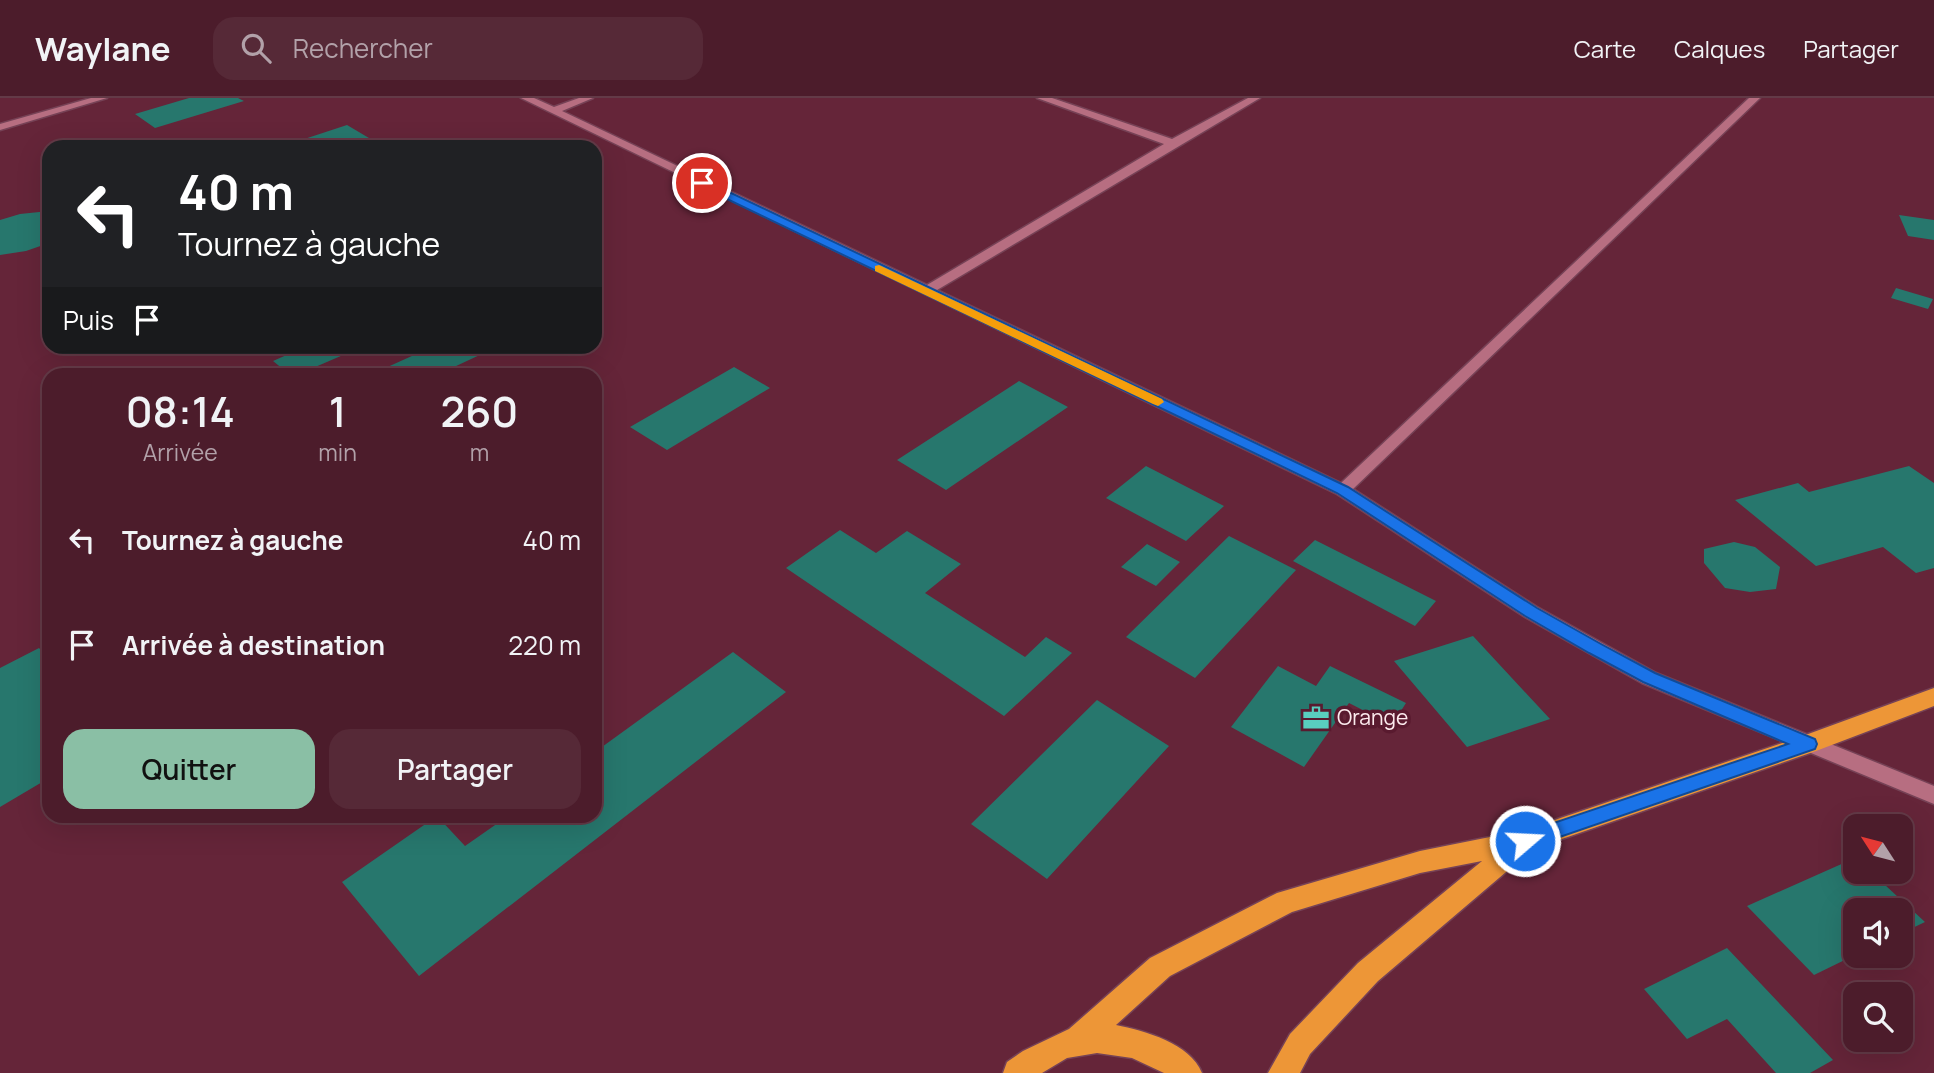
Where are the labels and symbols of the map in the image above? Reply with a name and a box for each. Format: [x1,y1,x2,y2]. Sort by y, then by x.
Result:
pin [672,153,732,213]
office icon: Orange [1301,703,1331,733]
place label: Orange [1337,703,1408,731]
position arrow [1488,804,1562,878]
north arrow [1843,814,1913,884]

